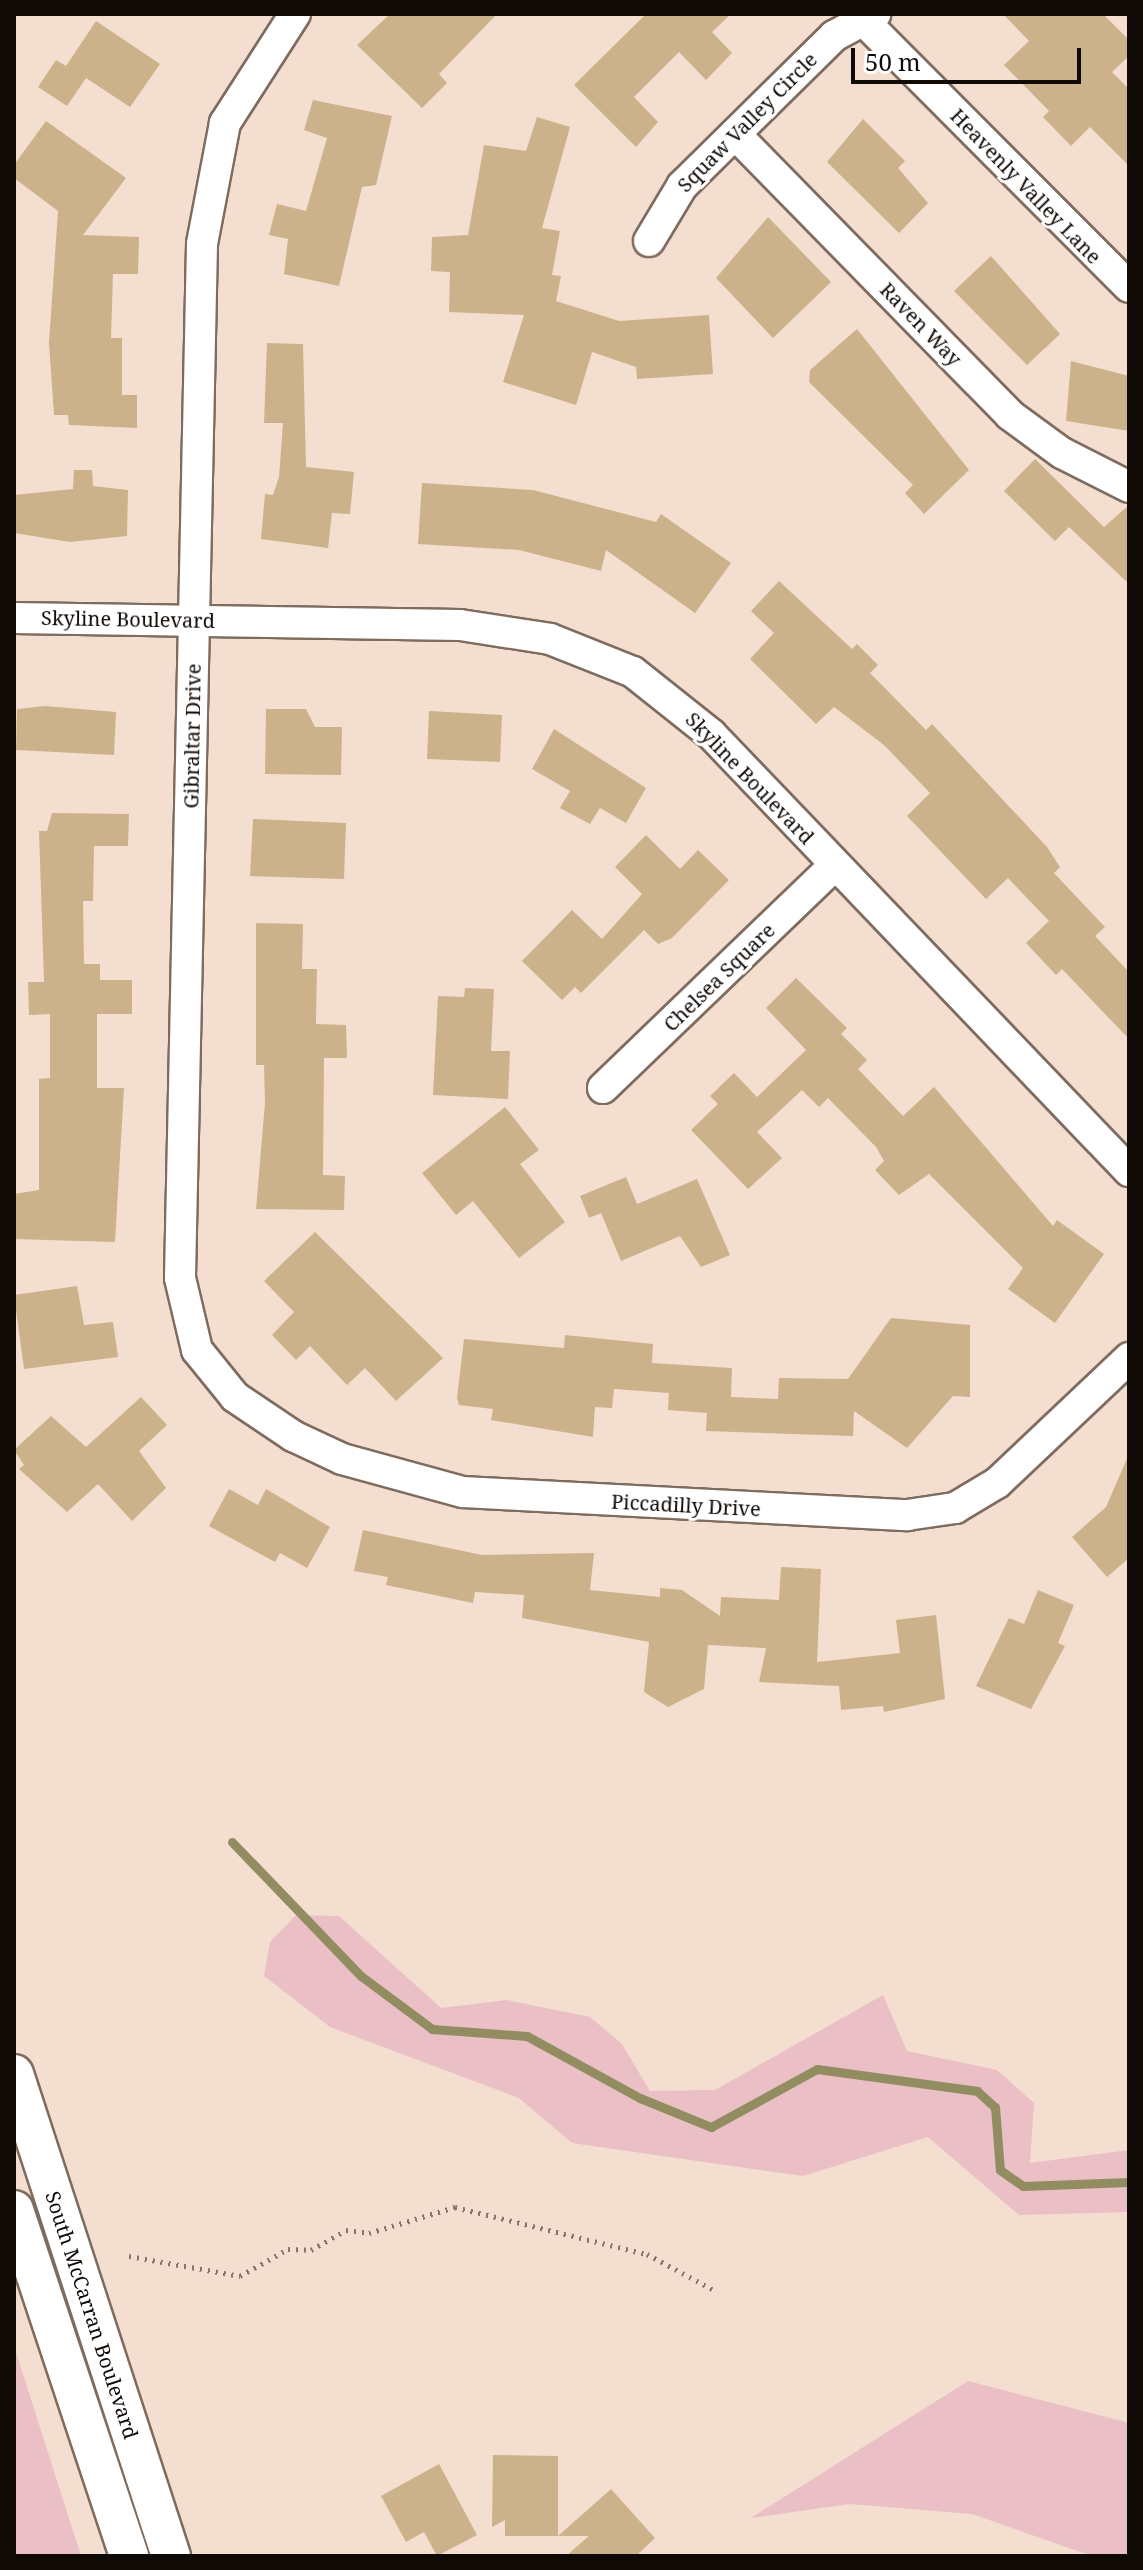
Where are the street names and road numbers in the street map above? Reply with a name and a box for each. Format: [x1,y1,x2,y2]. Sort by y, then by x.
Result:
street label: Squaw Valley Circle [672,47,822,197]
street label: Heavenly Valley Lane [946,104,1106,268]
street label: Raven Way [875,277,967,371]
street label: Skyline Boulevard [41,605,215,633]
street label: Gibraltar Drive [179,663,205,809]
street label: Skyline Boulevard [681,707,819,849]
street label: Chelsea Square [658,918,780,1036]
street label: Piccadilly Drive [611,1489,761,1521]
street label: South McCarran Boulevard [41,2188,143,2442]

